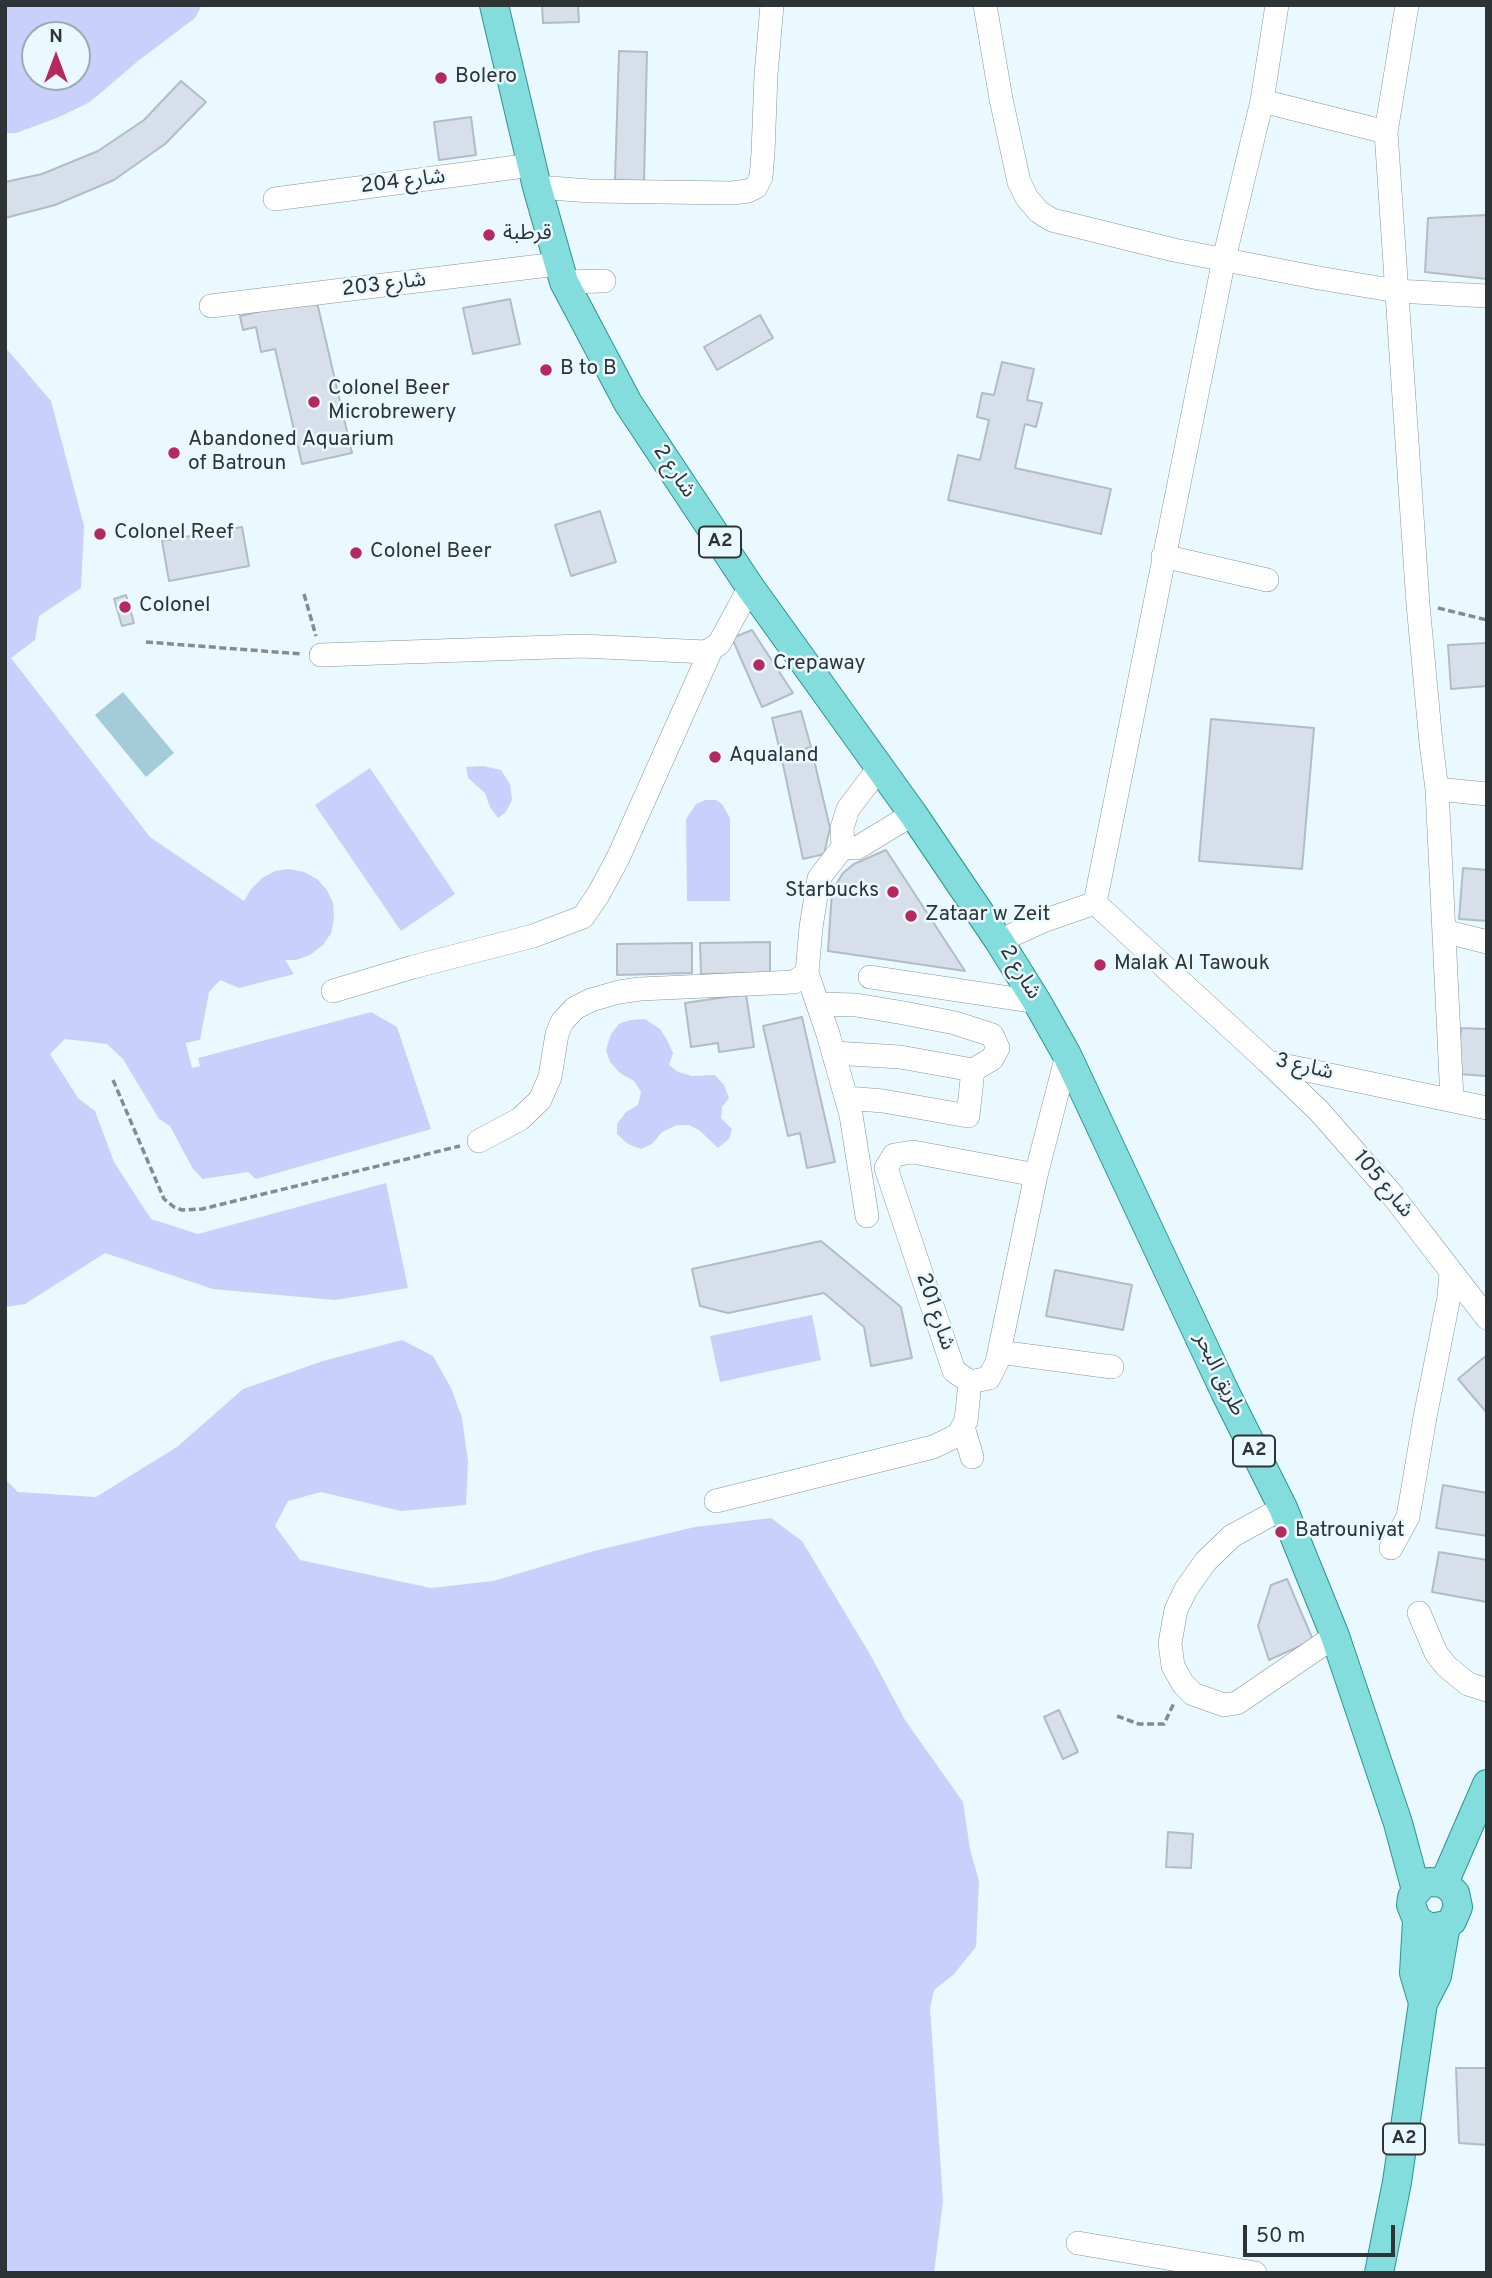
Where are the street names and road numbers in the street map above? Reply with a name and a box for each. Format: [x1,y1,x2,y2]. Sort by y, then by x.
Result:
street label: شارع 204 [359,165,447,201]
street label: شارع 203 [340,268,428,304]
street label: شارع 2 [646,441,700,503]
road number: A2 [699,526,741,558]
street label: شارع 2 [993,941,1045,1005]
street label: شارع 3 [1273,1049,1335,1087]
street label: شارع 105 [1347,1146,1417,1224]
street label: شارع 201 [909,1270,959,1354]
street label: طريق البحر [1187,1329,1249,1421]
road number: A2 [1233,1436,1275,1466]
road number: A2 [1383,2124,1425,2154]

